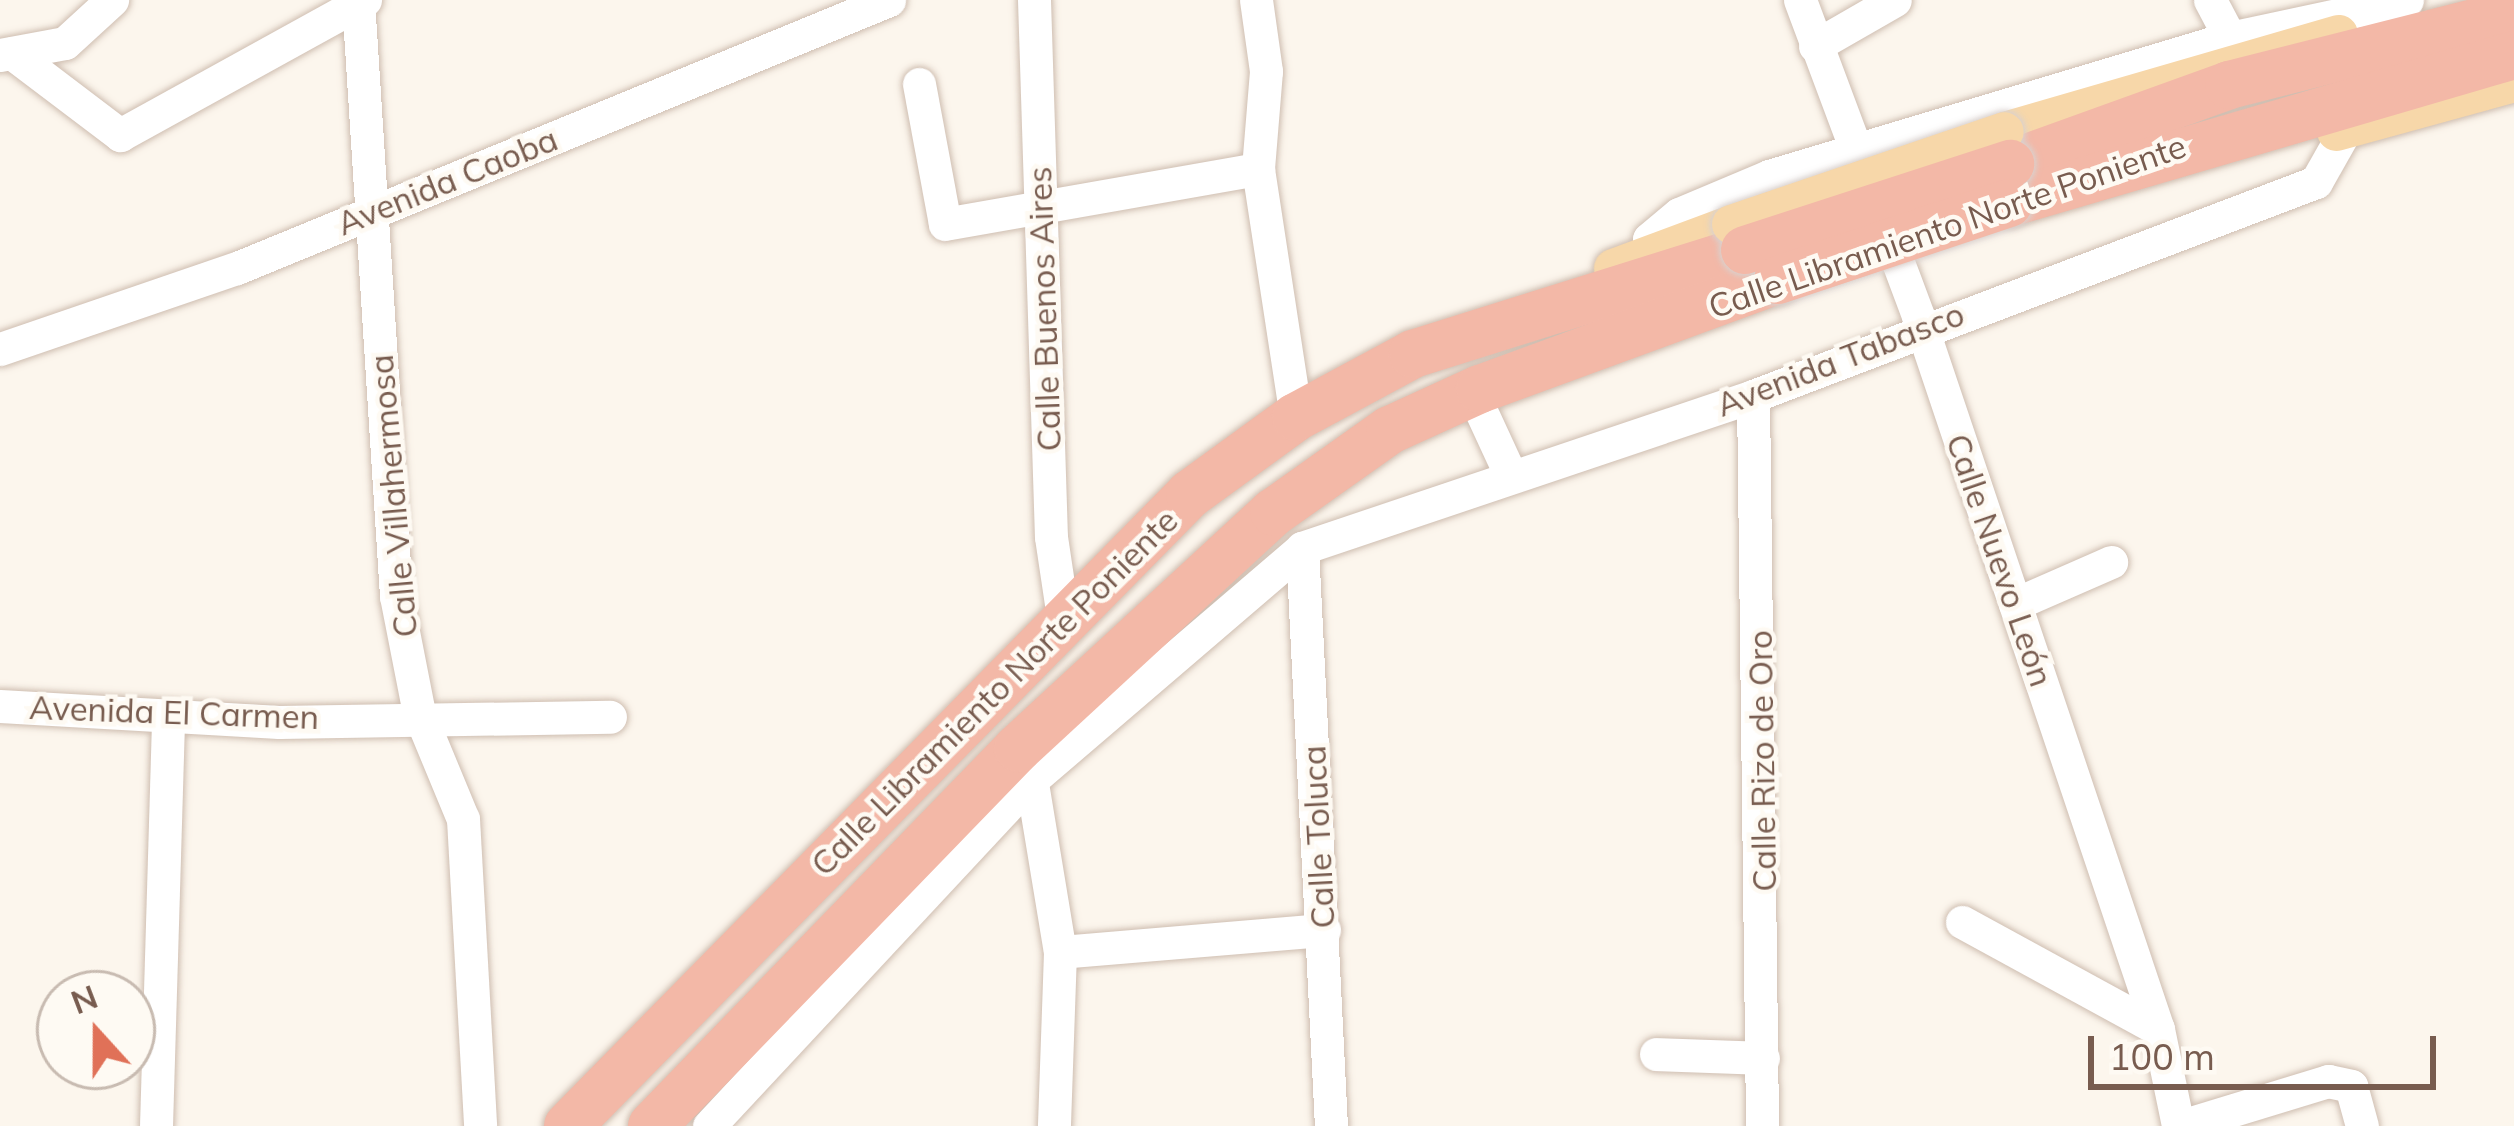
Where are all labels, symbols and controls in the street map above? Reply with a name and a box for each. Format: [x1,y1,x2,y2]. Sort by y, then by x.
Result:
street label: Avenida Caoba [331,119,563,243]
street label: Calle Libramiento Norte Poniente [1703,126,2191,326]
street label: Calle Buenos Aires [1019,166,1069,452]
street label: Avenida Tabasco [1711,294,1969,424]
street label: Calle Villahermosa [361,353,425,639]
street label: Calle Nuevo León [1938,429,2062,691]
street label: Calle Libramiento Norte Poniente [803,501,1185,883]
street label: Calle Rizo de Oro [1740,630,1784,892]
street label: Avenida El Carmen [28,687,320,737]
street label: Calle Toluca [1293,744,1343,930]
north arrow [36,970,156,1090]
text: N [65,975,103,1022]
scale bar [2094,1012,2442,1086]
text: 100 m [2109,1034,2215,1079]

